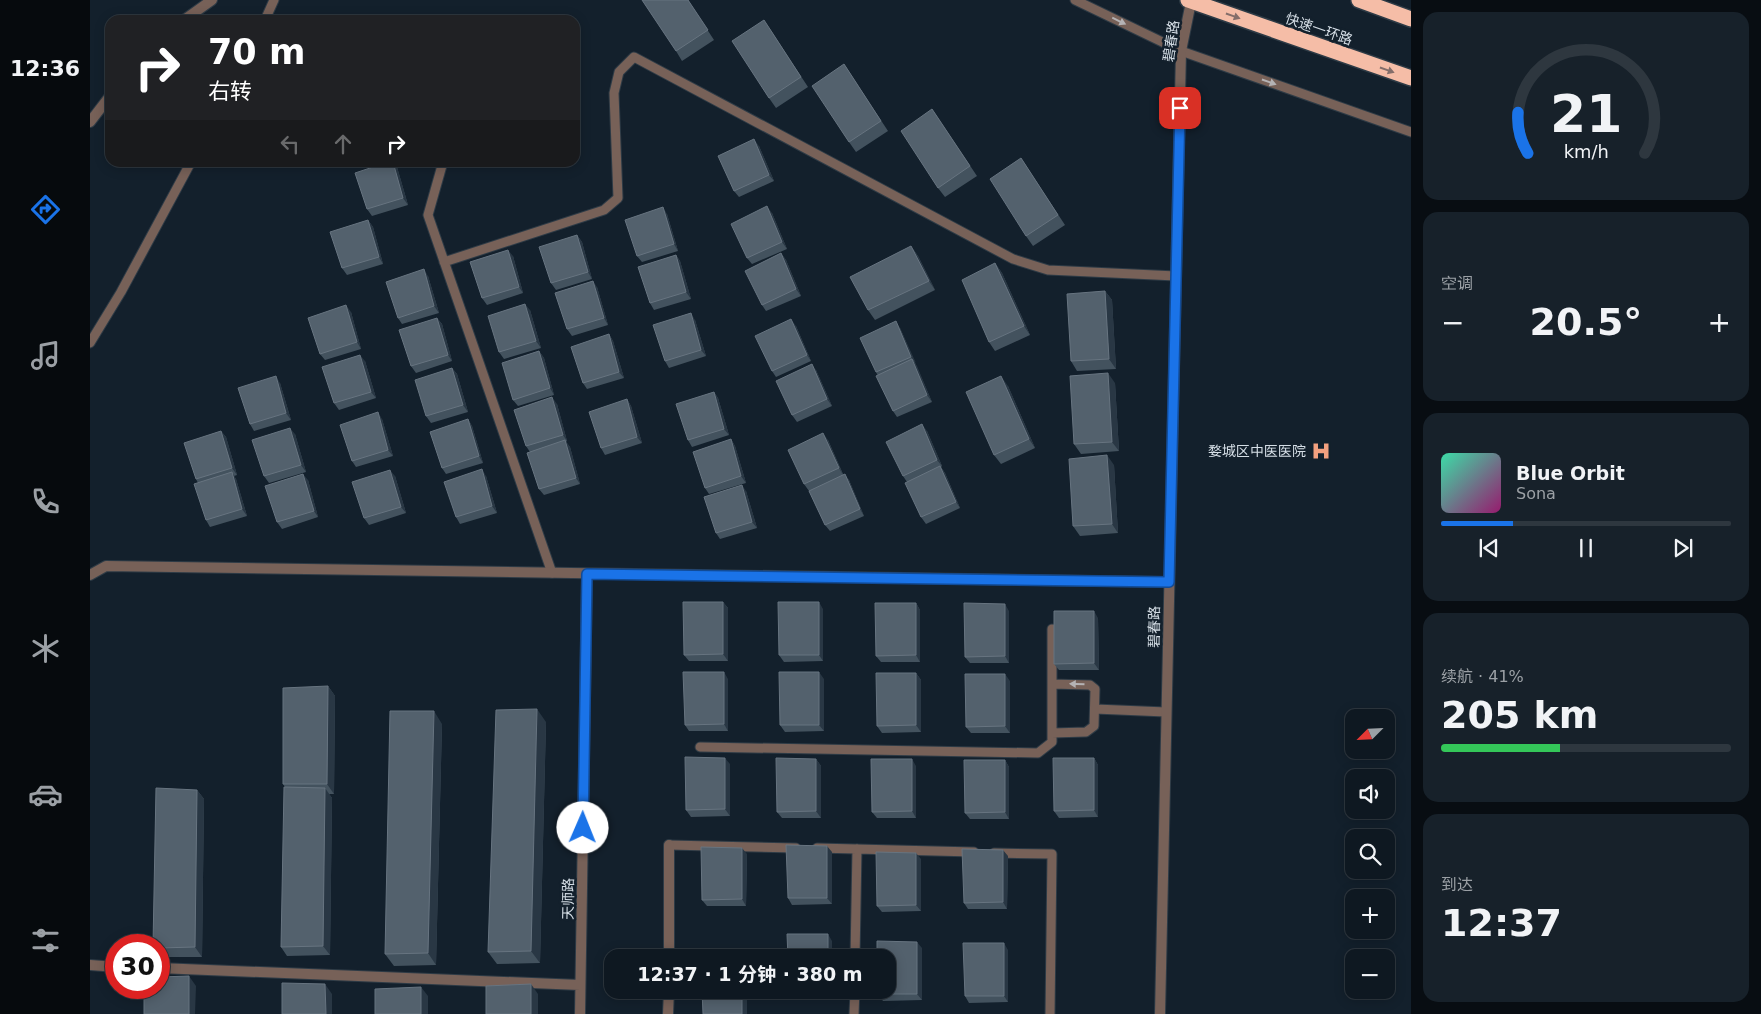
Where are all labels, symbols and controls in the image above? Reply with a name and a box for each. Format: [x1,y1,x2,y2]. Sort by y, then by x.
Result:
street label: 快速一环路 [1283,10,1355,48]
one-way arrow [1226,13,1241,21]
one-way arrow [1112,17,1126,25]
street label: 碧春路 [1160,19,1182,63]
text: 70 m [208,32,305,72]
icon: right [125,35,190,100]
text: 12:36 [10,56,80,81]
one-way arrow [1380,66,1395,74]
one-way arrow [1262,78,1277,86]
text: 右转 [208,79,252,104]
text: 21 [1550,84,1622,144]
pin [1159,87,1201,129]
icon: arrive [1166,94,1194,122]
icon: left [276,130,304,158]
icon: ahead [329,130,357,158]
icon: right [382,130,410,158]
text: km/h [1563,141,1609,162]
icon: directions [28,192,63,227]
text: 空调 [1441,274,1473,293]
text: 20.5° [1530,300,1642,344]
text: − [1441,306,1464,339]
text: + [1708,306,1731,339]
icon: music [28,338,63,373]
hospital icon: 婺城区中医医院 [1310,440,1332,462]
place label: 婺城区中医医院 [1208,443,1306,459]
text: Blue Orbit [1516,462,1625,484]
icon: phone [28,484,63,519]
text: Sona [1516,484,1556,503]
icon: previous [1475,534,1503,562]
icon: pause [1572,534,1600,562]
icon: next [1669,534,1697,562]
street label: 碧春路 [1146,606,1162,648]
icon: climate [28,631,63,666]
text: 续航 · 41% [1441,667,1524,686]
one-way arrow [1069,680,1085,688]
text: 205 km [1441,693,1598,737]
north arrow [1345,709,1395,759]
map controls [1345,709,1395,999]
button: sound [1345,769,1395,819]
icon: car [28,777,63,812]
position arrow [556,801,608,853]
button: search [1345,829,1395,879]
text: 到达 [1441,875,1473,894]
street label: 天师路 [560,878,576,920]
button: + [1345,889,1395,939]
text: 12:37 [1441,901,1562,945]
icon: filters [28,923,63,958]
speed limit sign: 30 [105,934,170,999]
button: − [1345,949,1395,999]
text: 12:37 · 1 分钟 · 380 m [637,963,863,985]

